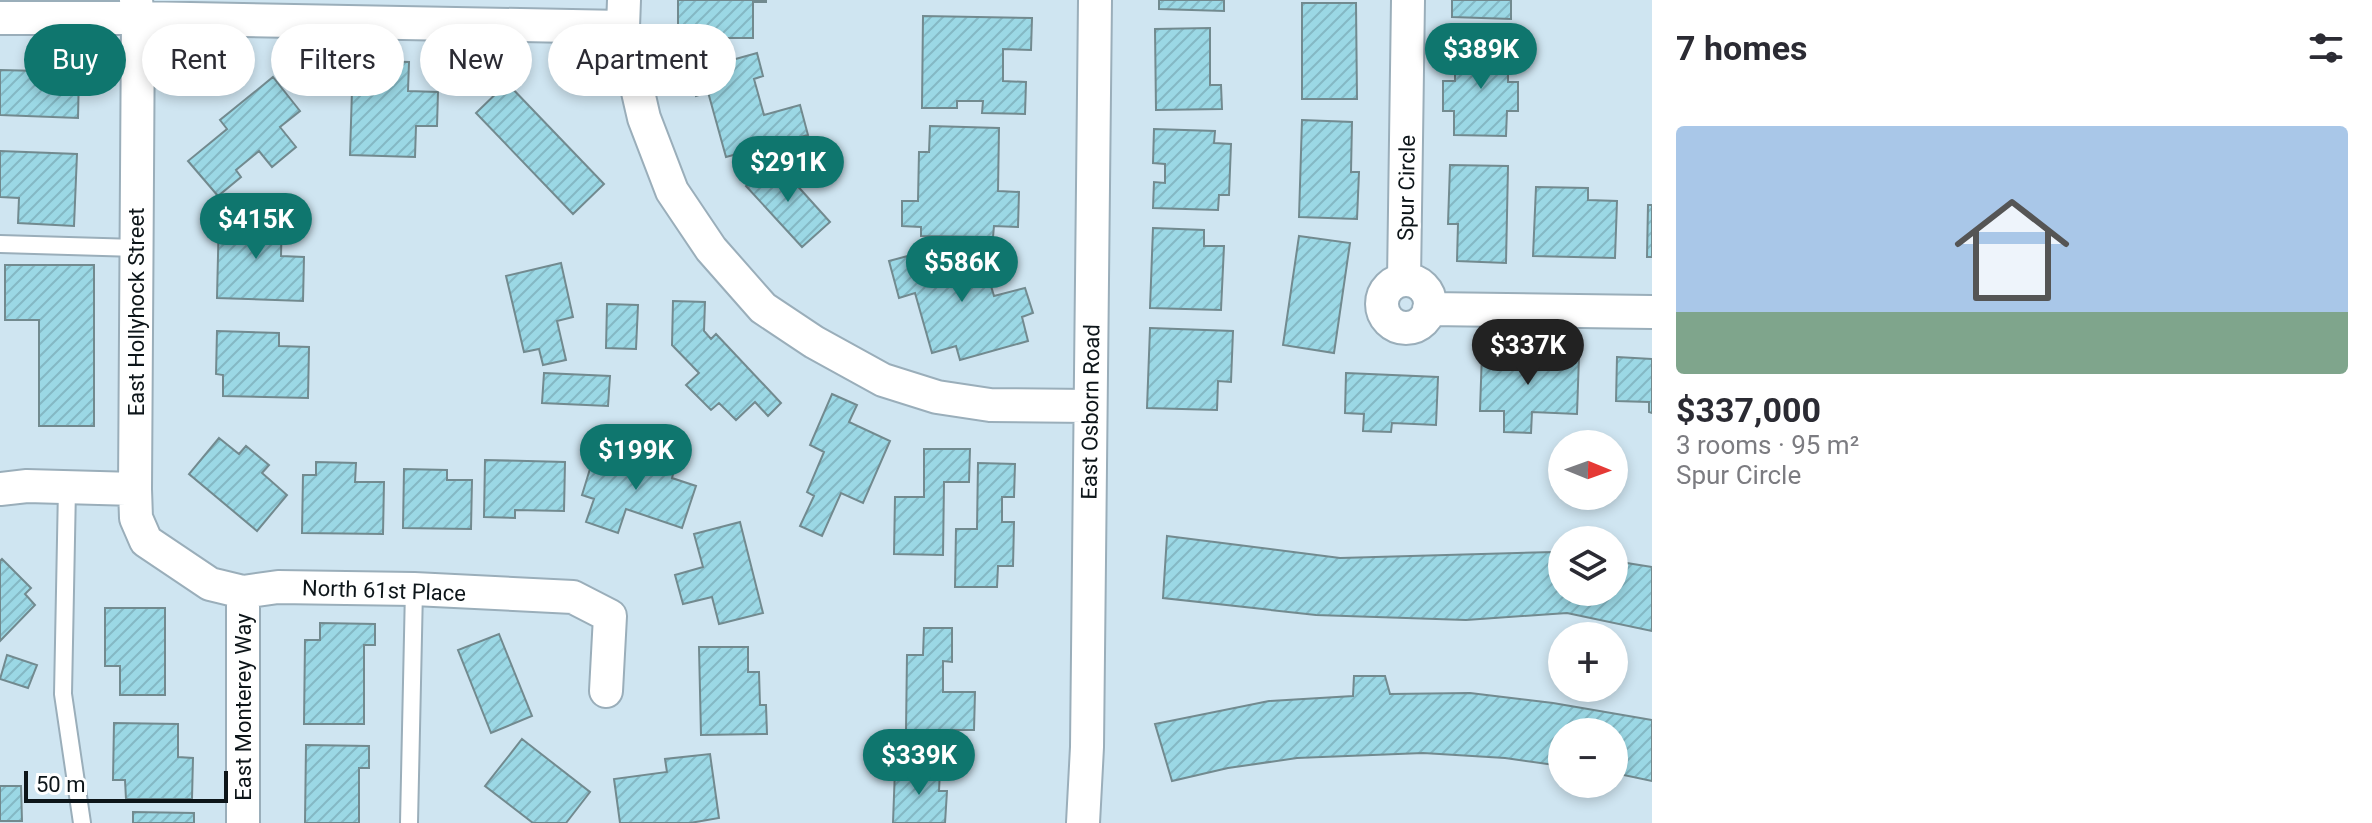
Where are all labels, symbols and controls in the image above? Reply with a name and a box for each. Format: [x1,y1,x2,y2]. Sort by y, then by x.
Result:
pin: $389K [1425,23,1537,91]
chip: Buy [24,24,126,96]
chip: Rent [142,24,255,96]
chip: Filters [271,24,404,96]
chip: New [420,24,532,96]
chip: Apartment [548,24,736,96]
icon: filters [2304,26,2348,70]
text: 7 homes [1676,28,1807,68]
text: $389K [1443,34,1519,64]
street label: Spur Circle [1393,135,1420,241]
pin: $291K [732,136,844,204]
text: $291K [750,147,826,177]
icon: home [1940,178,2084,322]
pin: $415K [200,193,312,261]
text: $415K [218,204,294,234]
street label: East Hollyhock Street [124,208,149,416]
pin: $586K [906,236,1018,304]
text: $586K [924,247,1000,277]
pin: $337K [1472,319,1584,387]
street label: East Osborn Road [1076,324,1105,500]
text: $337K [1490,330,1566,360]
text: $337,000 [1676,390,1821,430]
pin: $199K [580,424,692,492]
north arrow [1548,430,1628,510]
map controls [1548,430,1628,798]
text: 3 rooms · 95 m² [1676,430,1859,460]
text: $199K [598,435,674,465]
text: Spur Circle [1676,460,1801,490]
button: layers [1548,526,1628,606]
street label: North 61st Place [302,575,466,606]
street label: East Monterey Way [231,613,256,801]
button: + [1548,622,1628,702]
button: − [1548,718,1628,798]
pin: $339K [863,729,975,797]
text: $339K [881,740,957,770]
scale bar [24,767,228,803]
text: 50 m [36,772,85,797]

